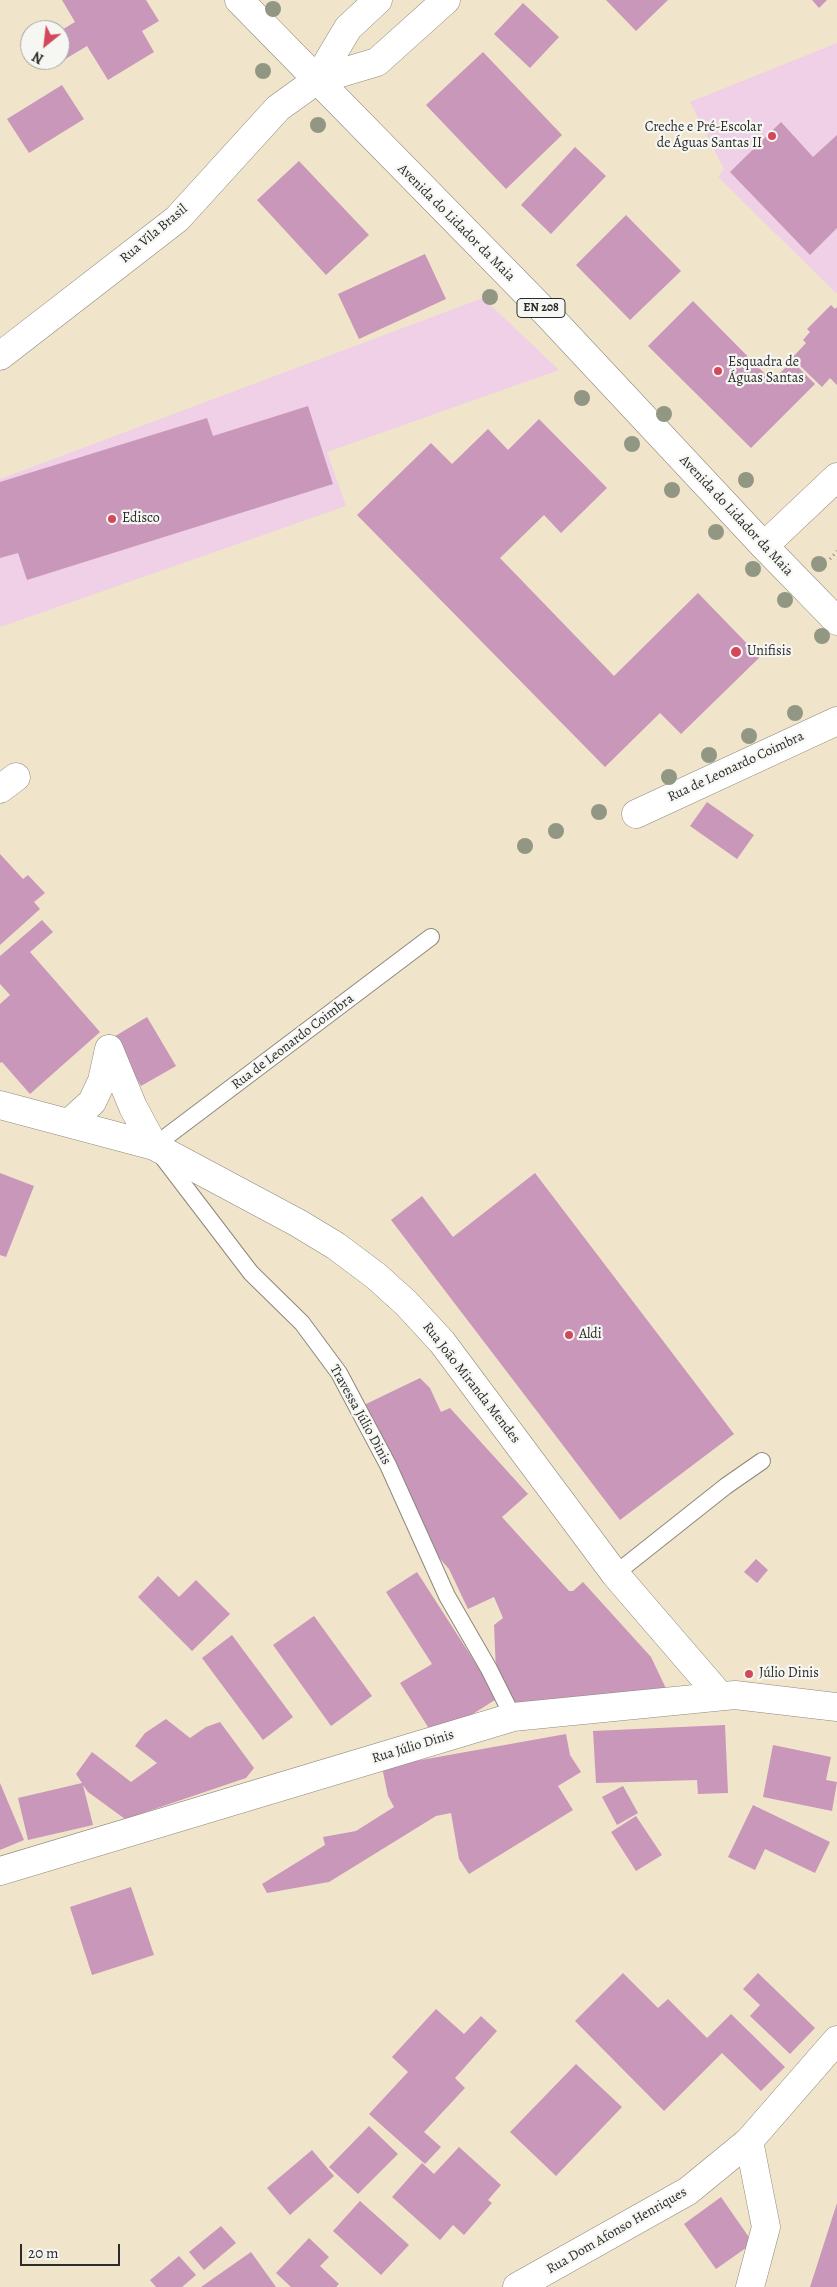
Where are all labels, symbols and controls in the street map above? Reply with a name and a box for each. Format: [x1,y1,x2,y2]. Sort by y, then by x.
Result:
north arrow [20,20,70,70]
text: N [29,47,47,68]
place label: Creche e Pré-Escolar de Águas Santas II [645,120,762,152]
marker: Creche e Pré-Escolar de Águas Santas II [766,130,778,142]
street label: Avenida do Lidador da Maia [394,161,518,285]
street label: Rua Vila Brasil [117,201,191,267]
road number: EN 208 [517,298,565,318]
place label: Esquadra de Águas Santas [728,355,804,388]
marker: Esquadra de Águas Santas [712,365,724,377]
street label: Avenida do Lidador da Maia [676,452,796,580]
place label: Edisco [122,511,160,527]
marker: Edisco [106,513,118,525]
place label: Unifisis [747,644,791,660]
marker: Unifisis [729,645,743,659]
street label: Rua de Leonardo Coimbra [665,728,807,806]
street label: Rua de Leonardo Coimbra [229,991,357,1093]
street label: Rua João Miranda Mendes [418,1319,524,1447]
place label: Aldi [579,1327,602,1343]
marker: Aldi [563,1329,575,1341]
street label: Travessa Júlio Dinis [326,1362,394,1468]
place label: Júlio Dinis [759,1666,819,1682]
marker: Júlio Dinis [743,1668,755,1680]
street label: Rua Júlio Dinis [370,1727,456,1767]
street label: Rua Dom Afonso Henriques [544,2184,690,2278]
scale bar [22,2234,122,2266]
text: 20 m [28,2243,59,2263]

